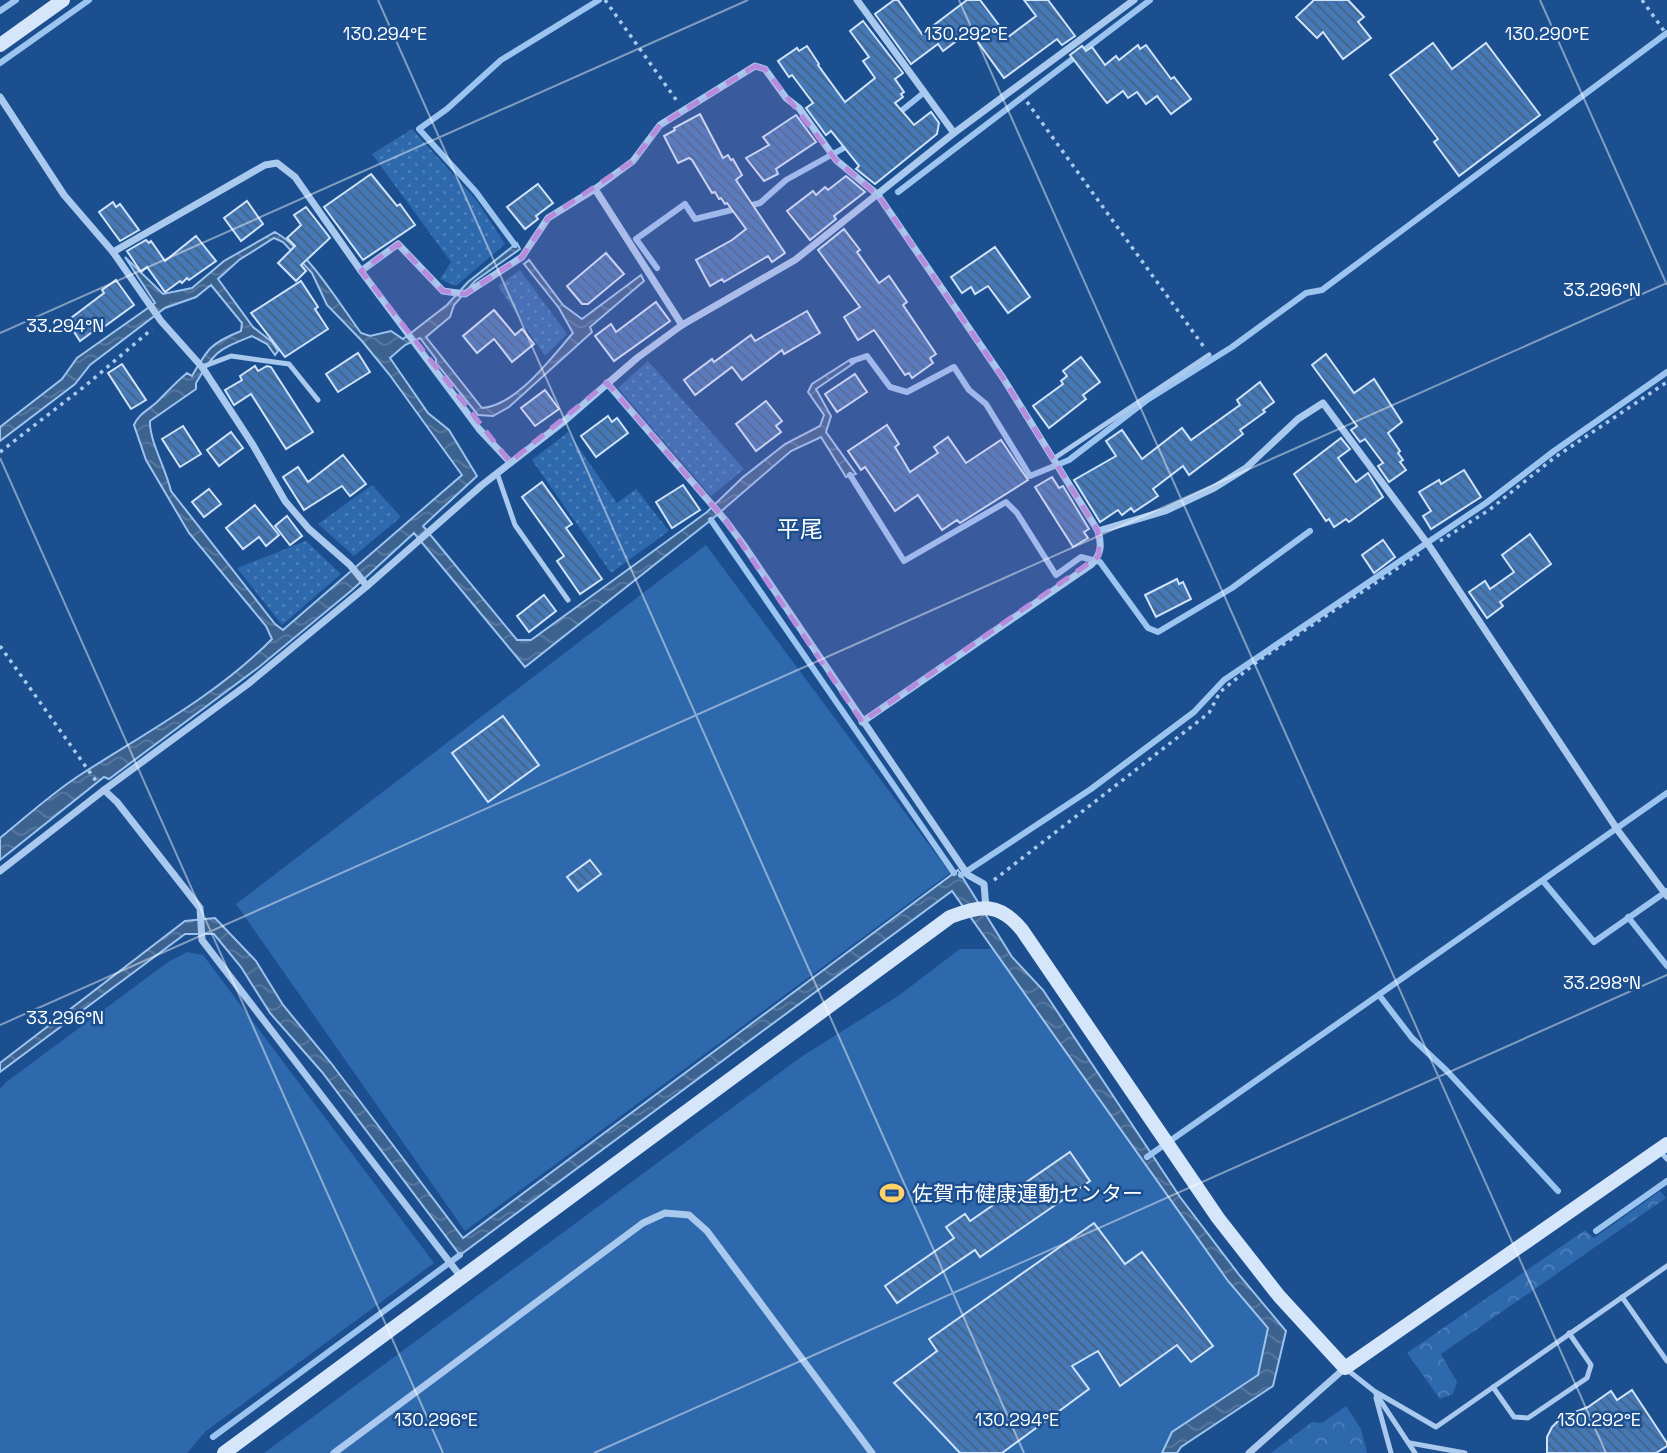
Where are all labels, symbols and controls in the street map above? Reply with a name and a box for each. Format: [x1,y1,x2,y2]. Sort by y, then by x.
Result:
text: 130.294°E [343,22,427,45]
text: 130.292°E [924,22,1008,45]
text: 130.290°E [1505,22,1589,45]
text: 33.296°N [1563,278,1641,301]
text: 33.294°N [26,314,104,337]
district label: 平尾 [777,514,823,544]
text: 33.298°N [1563,971,1641,994]
text: 33.296°N [26,1006,104,1029]
sports icon: 佐賀市健康運動センター [878,1179,906,1207]
place label: 佐賀市健康運動センター [912,1180,1143,1207]
text: 130.296°E [394,1408,478,1431]
text: 130.294°E [975,1408,1059,1431]
text: 130.292°E [1557,1408,1641,1431]

